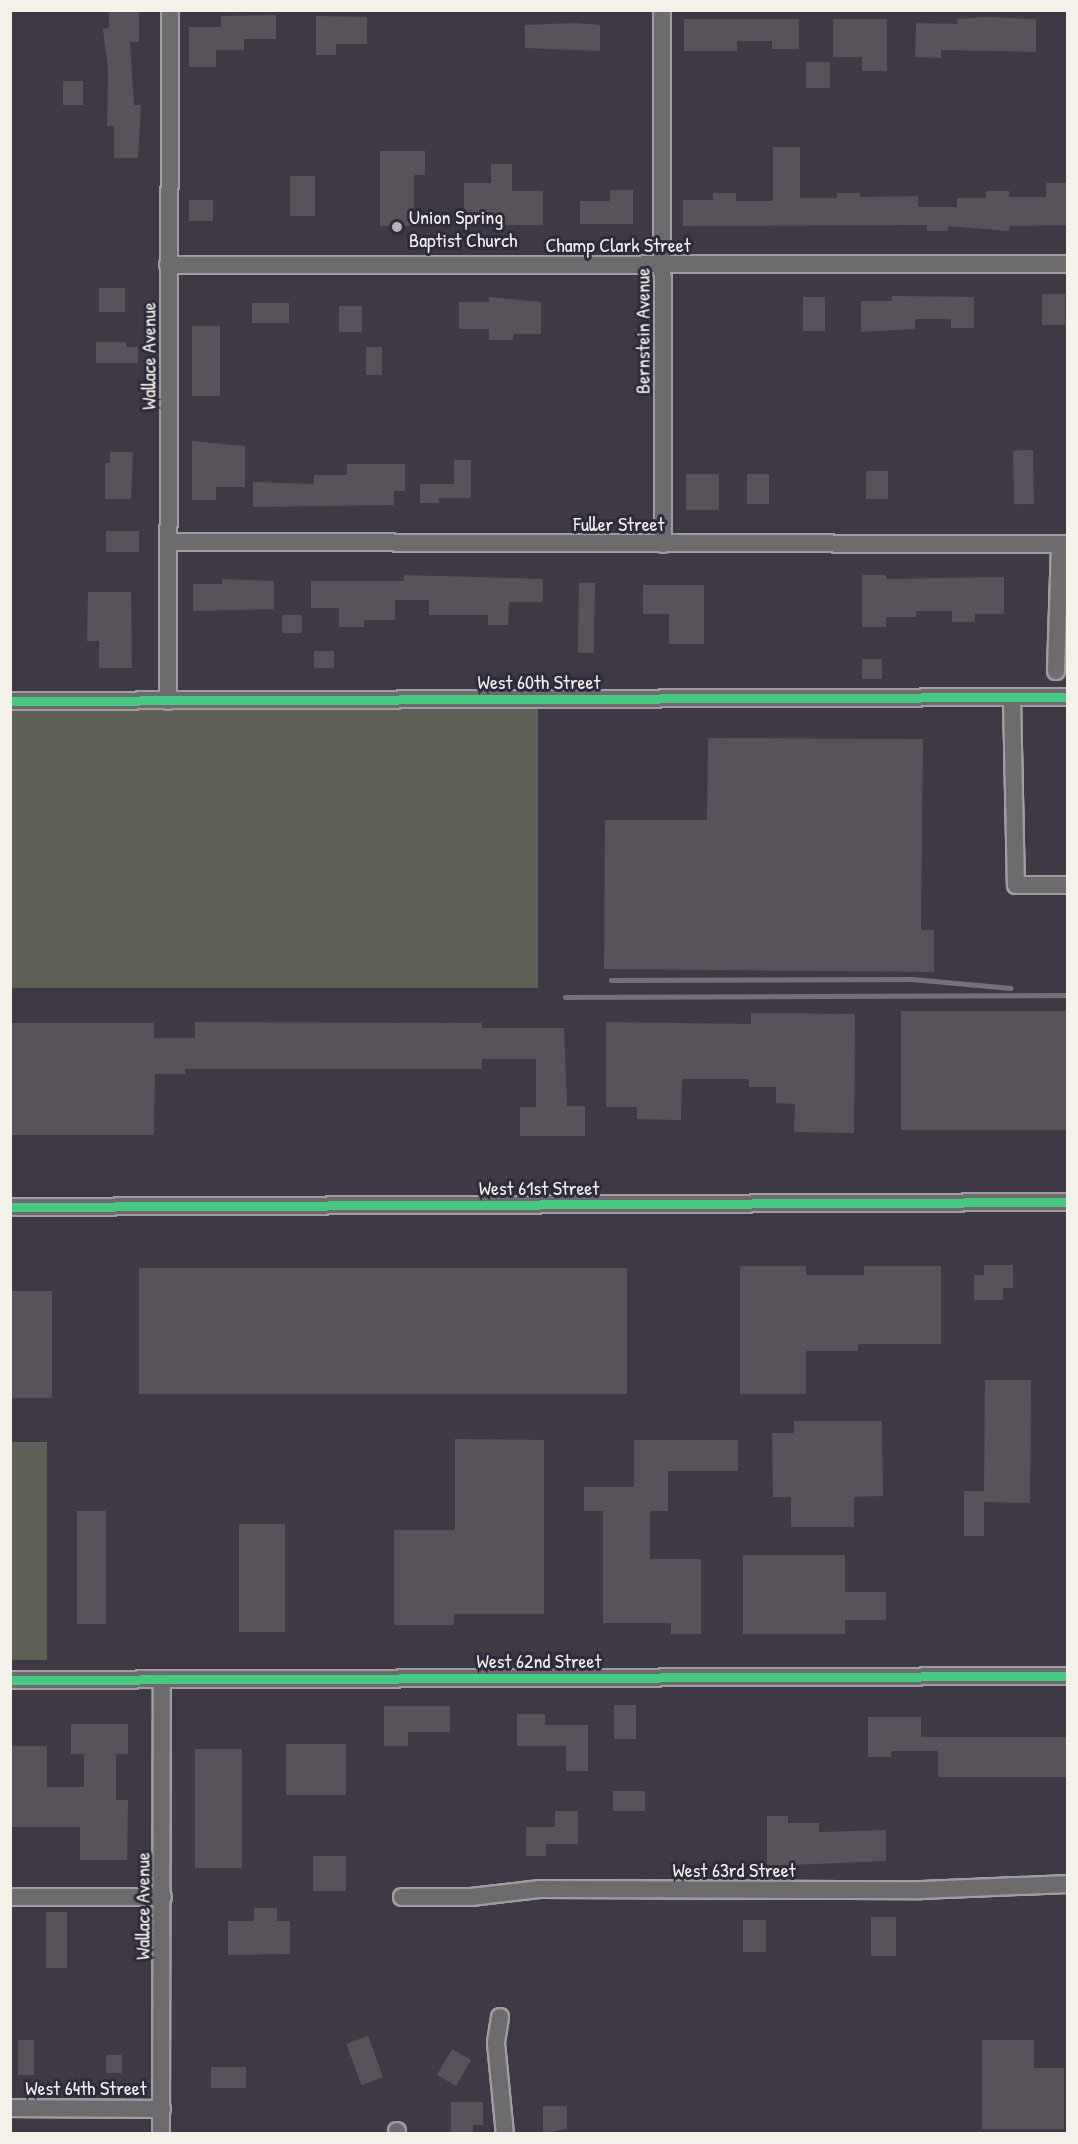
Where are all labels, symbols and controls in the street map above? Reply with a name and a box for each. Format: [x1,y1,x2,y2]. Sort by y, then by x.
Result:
place label: Union Spring Baptist Church [409,204,517,251]
marker: Union Spring Baptist Church [390,220,404,234]
street label: Champ Clark Street [545,232,691,256]
street label: Bernstein Avenue [630,268,654,394]
street label: Wallace Avenue [136,302,160,410]
street label: Fuller Street [574,511,664,535]
street label: West 60th Street [478,669,600,693]
street label: West 61st Street [479,1175,599,1199]
street label: West 62nd Street [477,1648,601,1672]
street label: Wallace Avenue [130,1852,154,1960]
street label: West 63rd Street [672,1857,796,1881]
street label: West 64th Street [25,2075,147,2099]

